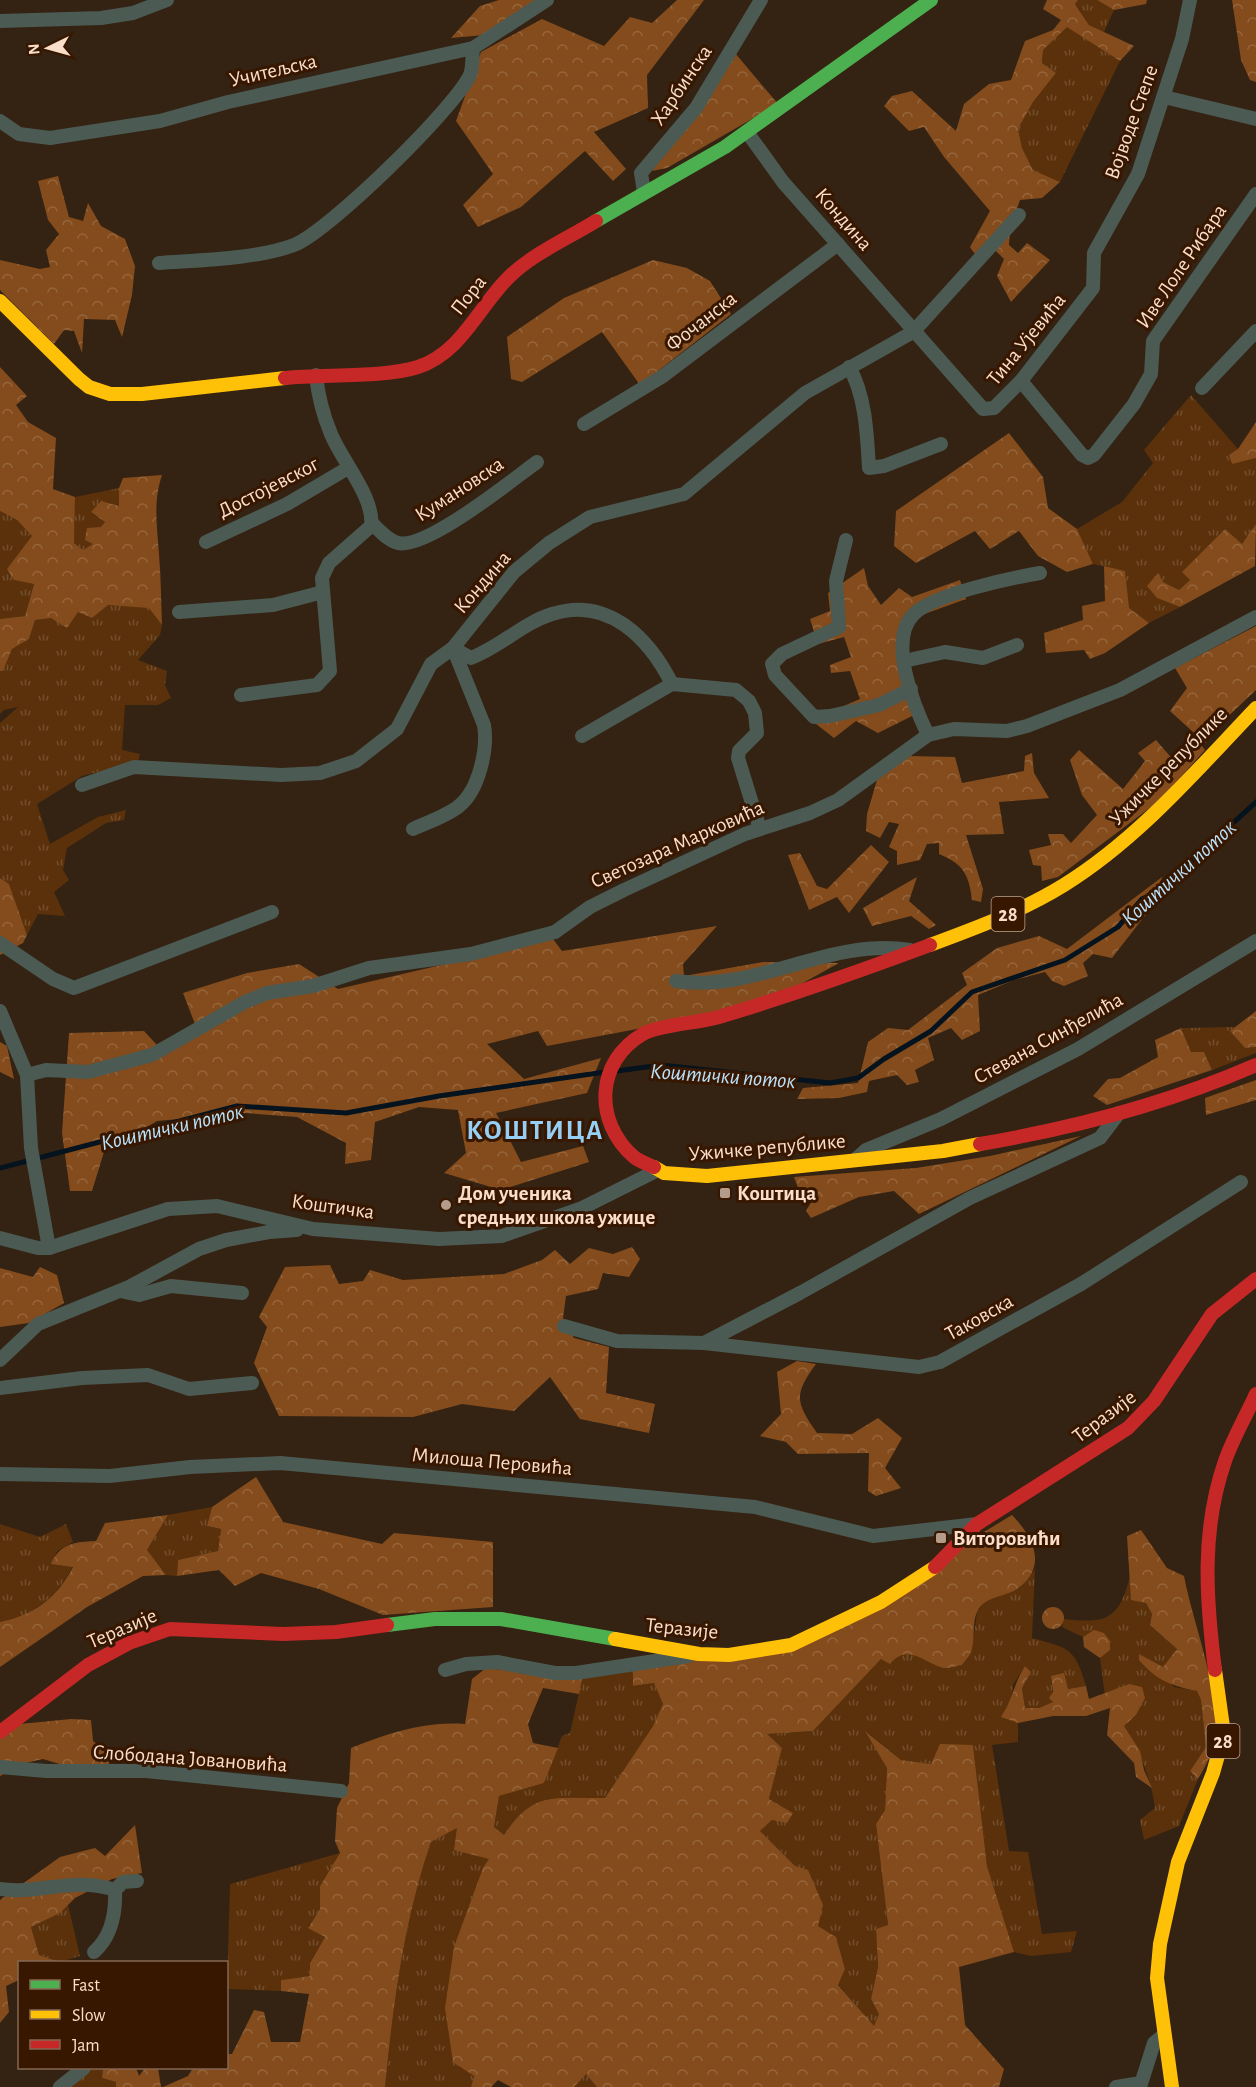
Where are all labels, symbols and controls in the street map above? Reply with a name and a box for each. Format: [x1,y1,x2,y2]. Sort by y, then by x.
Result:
north arrow [18,18,78,78]
street label: Харбинска [647,41,716,129]
text: N [26,43,43,55]
street label: Учитељска [227,50,319,91]
street label: Војводе Степе [1101,62,1162,182]
street label: Кондина [811,184,876,255]
street label: Иве Лоле Рибара [1132,200,1231,332]
street label: Пора [447,271,490,319]
street label: Фочанска [662,287,741,355]
street label: Тина Ујевића [983,289,1070,389]
street label: Достојевског [215,453,323,522]
street label: Кумановска [411,453,508,526]
street label: Кондина [450,547,515,618]
street label: Ужичке републике [1105,703,1231,829]
street label: Светозара Марковића [587,797,767,892]
water label: Коштички поток [1117,815,1241,930]
road number: 28 [992,897,1024,931]
street label: Стевана Синђелића [970,989,1127,1088]
water label: Коштички поток [650,1060,797,1092]
water label: Коштички поток [99,1100,247,1154]
district label: КОШТИЦА [466,1117,604,1144]
street label: Ужичке републике [688,1130,846,1165]
place label: Дом ученика средњих школа ужице [458,1183,655,1228]
place label: Коштица [737,1183,816,1204]
marker: Коштица [718,1186,732,1200]
street label: Коштичка [290,1190,376,1223]
marker: Дом ученика средњих школа ужице [439,1198,453,1212]
street label: Таковска [942,1290,1017,1345]
street label: Теразије [1069,1386,1140,1447]
street label: Милоша Перовића [411,1444,573,1479]
place label: Виторовићи [953,1528,1061,1549]
marker: Виторовићи [934,1531,948,1545]
street label: Теразије [84,1605,160,1652]
street label: Теразије [644,1614,719,1643]
road number: 28 [1206,1724,1240,1758]
street label: Слободана Јовановића [92,1741,288,1776]
legend [18,1961,228,2069]
text: Fast [72,1977,100,1995]
text: Slow [72,2007,105,2025]
text: Jam [72,2037,100,2055]

